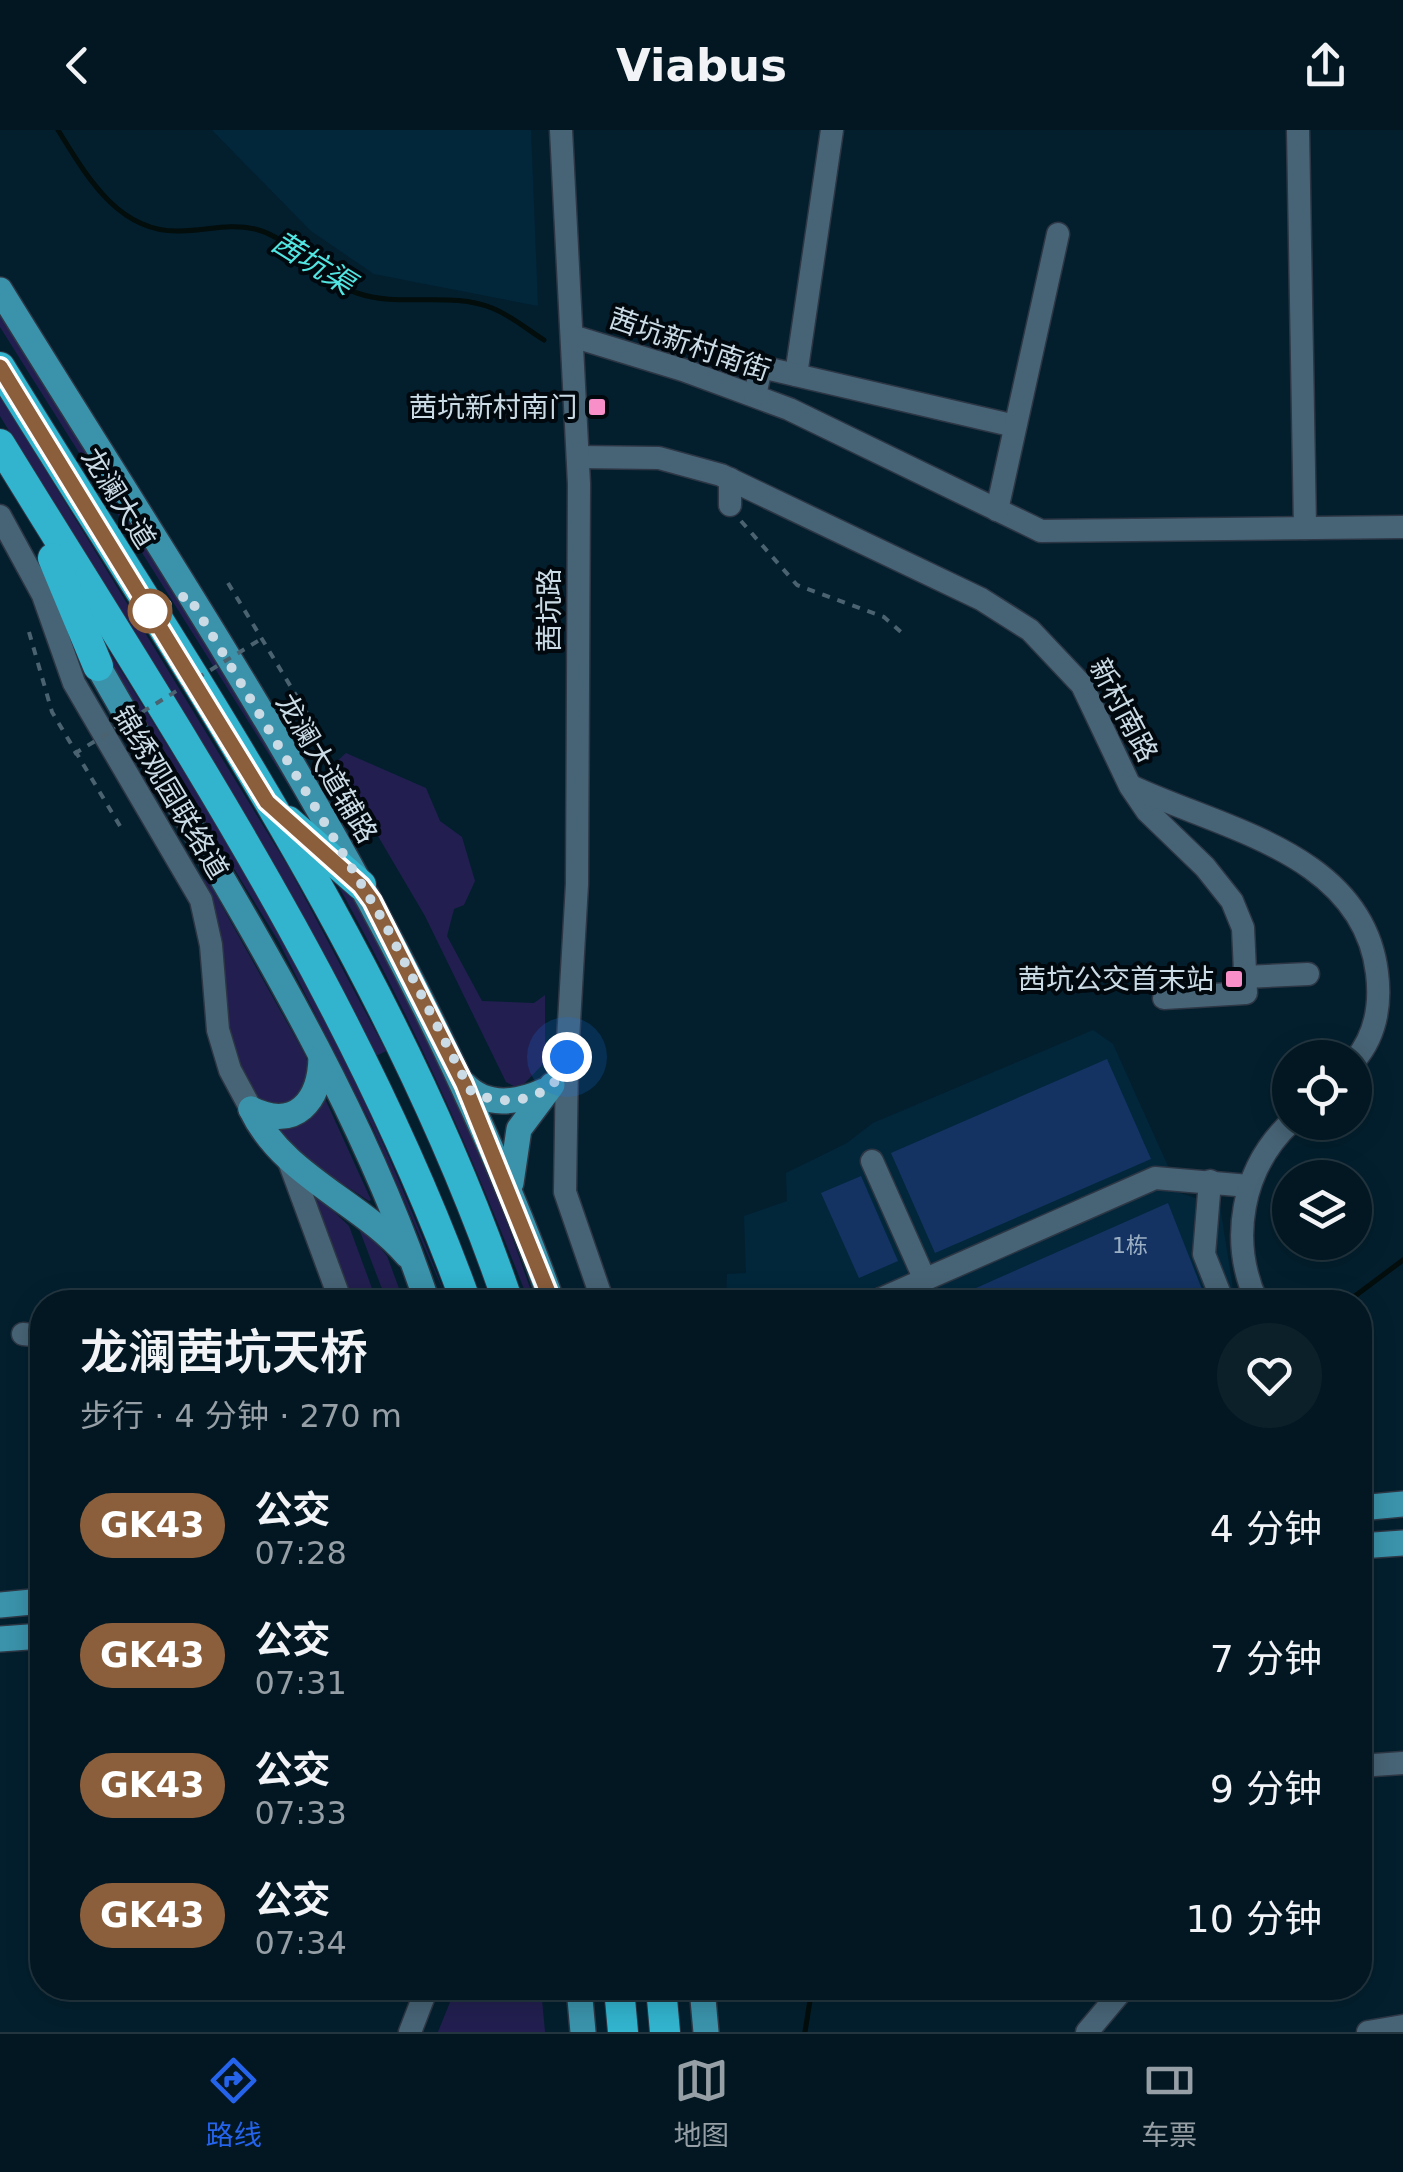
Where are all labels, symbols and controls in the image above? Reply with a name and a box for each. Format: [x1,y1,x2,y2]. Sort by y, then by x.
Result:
icon: back [50,38,105,93]
icon: share [1298,38,1353,93]
text: Viabus [616,39,787,92]
water label: 茜坑渠 [266,224,364,303]
street label: 茜坑新村南街 [605,302,775,387]
place label: 茜坑新村南门 [409,391,577,424]
marker: 茜坑新村南门 [586,396,608,418]
street label: 龙澜大道 [75,442,162,555]
street label: 茜坑路 [533,568,566,652]
unlabelled marker [129,590,171,632]
street label: 新村南路 [1083,653,1164,767]
street label: 龙澜大道辅路 [269,688,384,849]
street label: 锦绣观园联络道 [106,700,235,885]
place label: 茜坑公交首末站 [1018,963,1214,996]
marker: 茜坑公交首末站 [1223,968,1245,990]
your location [542,1032,592,1082]
map controls [1272,1040,1372,1260]
button: locate [1272,1040,1372,1140]
button: layers [1272,1160,1372,1260]
house number: 1栋 [1112,1233,1148,1258]
button: heart [1217,1323,1322,1428]
text: 龙澜茜坑天桥 [80,1324,368,1380]
text: 步行 · 4 分钟 · 270 m [80,1397,402,1435]
text: 公交 [255,1488,331,1532]
text: GK43 [100,1505,205,1545]
text: 4 分钟 [1210,1507,1322,1551]
text: 07:28 [255,1534,347,1572]
text: 公交 [255,1618,331,1662]
text: GK43 [100,1635,205,1675]
text: 7 分钟 [1210,1637,1322,1681]
text: 07:31 [255,1664,347,1702]
text: 公交 [255,1748,331,1792]
text: GK43 [100,1765,205,1805]
text: 9 分钟 [1210,1767,1322,1811]
text: 07:33 [255,1794,347,1832]
text: 公交 [255,1878,331,1922]
text: GK43 [100,1895,205,1935]
text: 10 分钟 [1186,1897,1322,1941]
text: 07:34 [255,1924,347,1962]
tab: 路线 [206,2053,262,2153]
tab: 地图 [673,2053,729,2153]
tab: 车票 [1141,2053,1197,2153]

